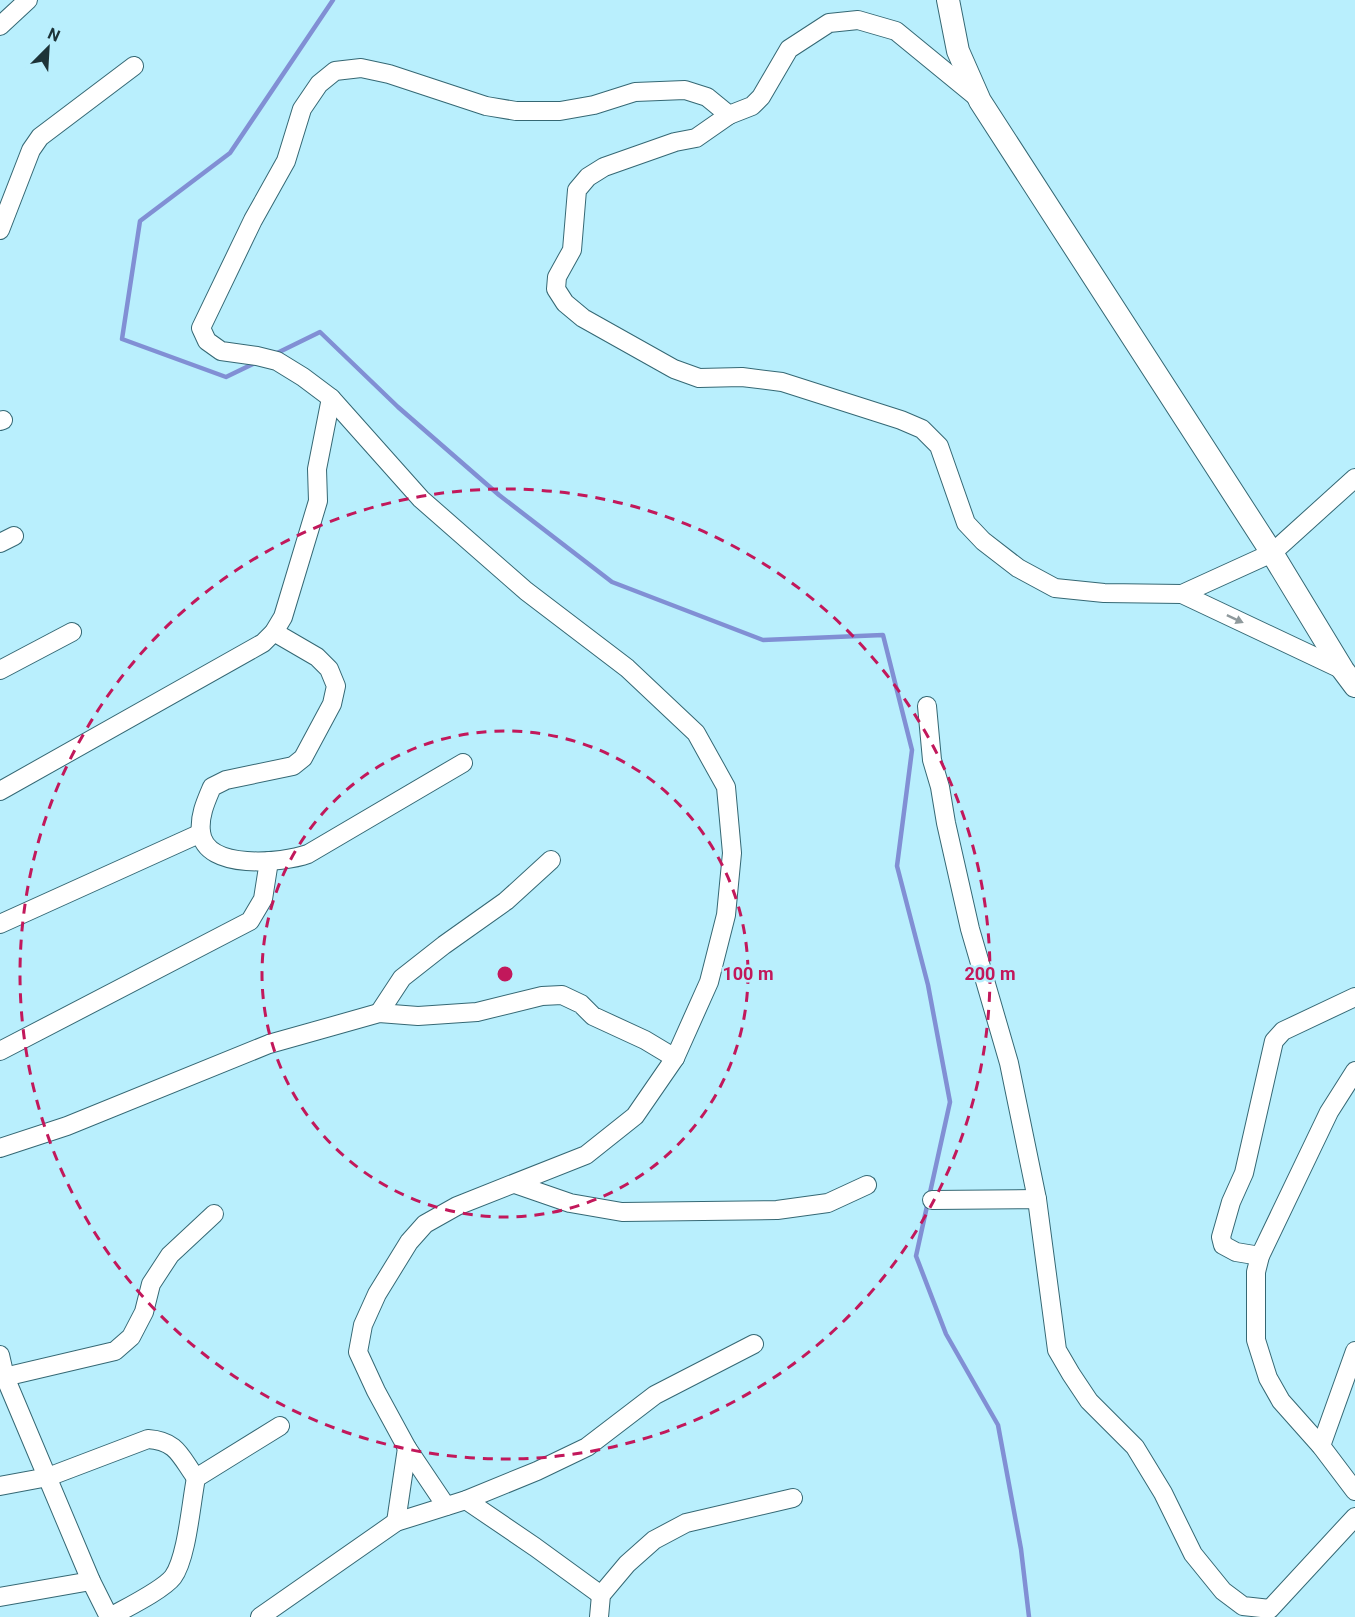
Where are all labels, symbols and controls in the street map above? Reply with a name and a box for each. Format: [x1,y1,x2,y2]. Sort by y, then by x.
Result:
north arrow [18,18,78,78]
text: N [45,24,63,46]
one-way arrow [1226,615,1243,624]
text: 100 m [722,963,774,984]
text: 200 m [964,963,1016,984]
centre of rings [495,964,515,984]

